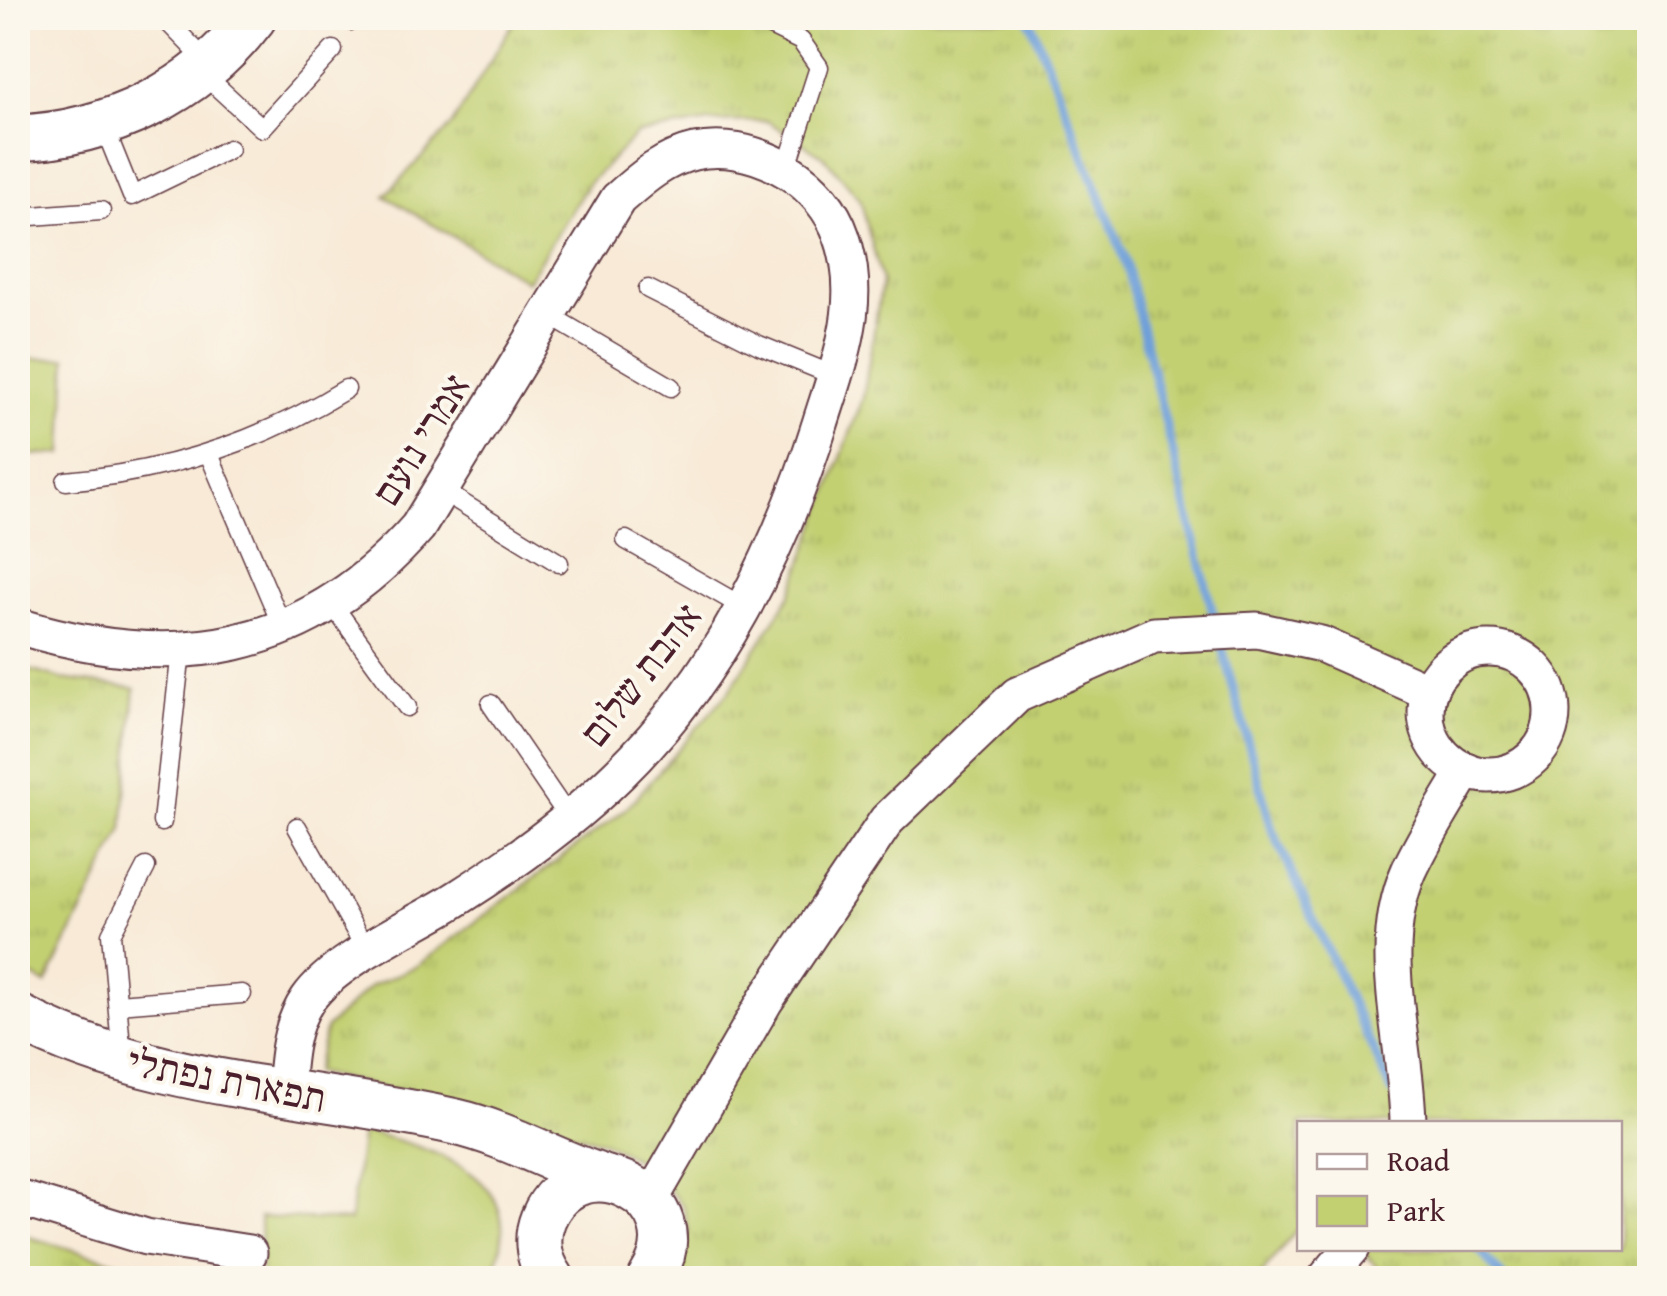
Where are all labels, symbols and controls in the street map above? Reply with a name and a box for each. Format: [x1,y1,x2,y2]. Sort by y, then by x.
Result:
street label: אמרי נועם [356,361,484,517]
street label: אהבת שלום [565,589,715,759]
street label: תפארת נפתלי [123,1031,331,1127]
legend [1297,1121,1622,1251]
text: Road [1387,1138,1450,1182]
text: Park [1387,1188,1446,1232]

